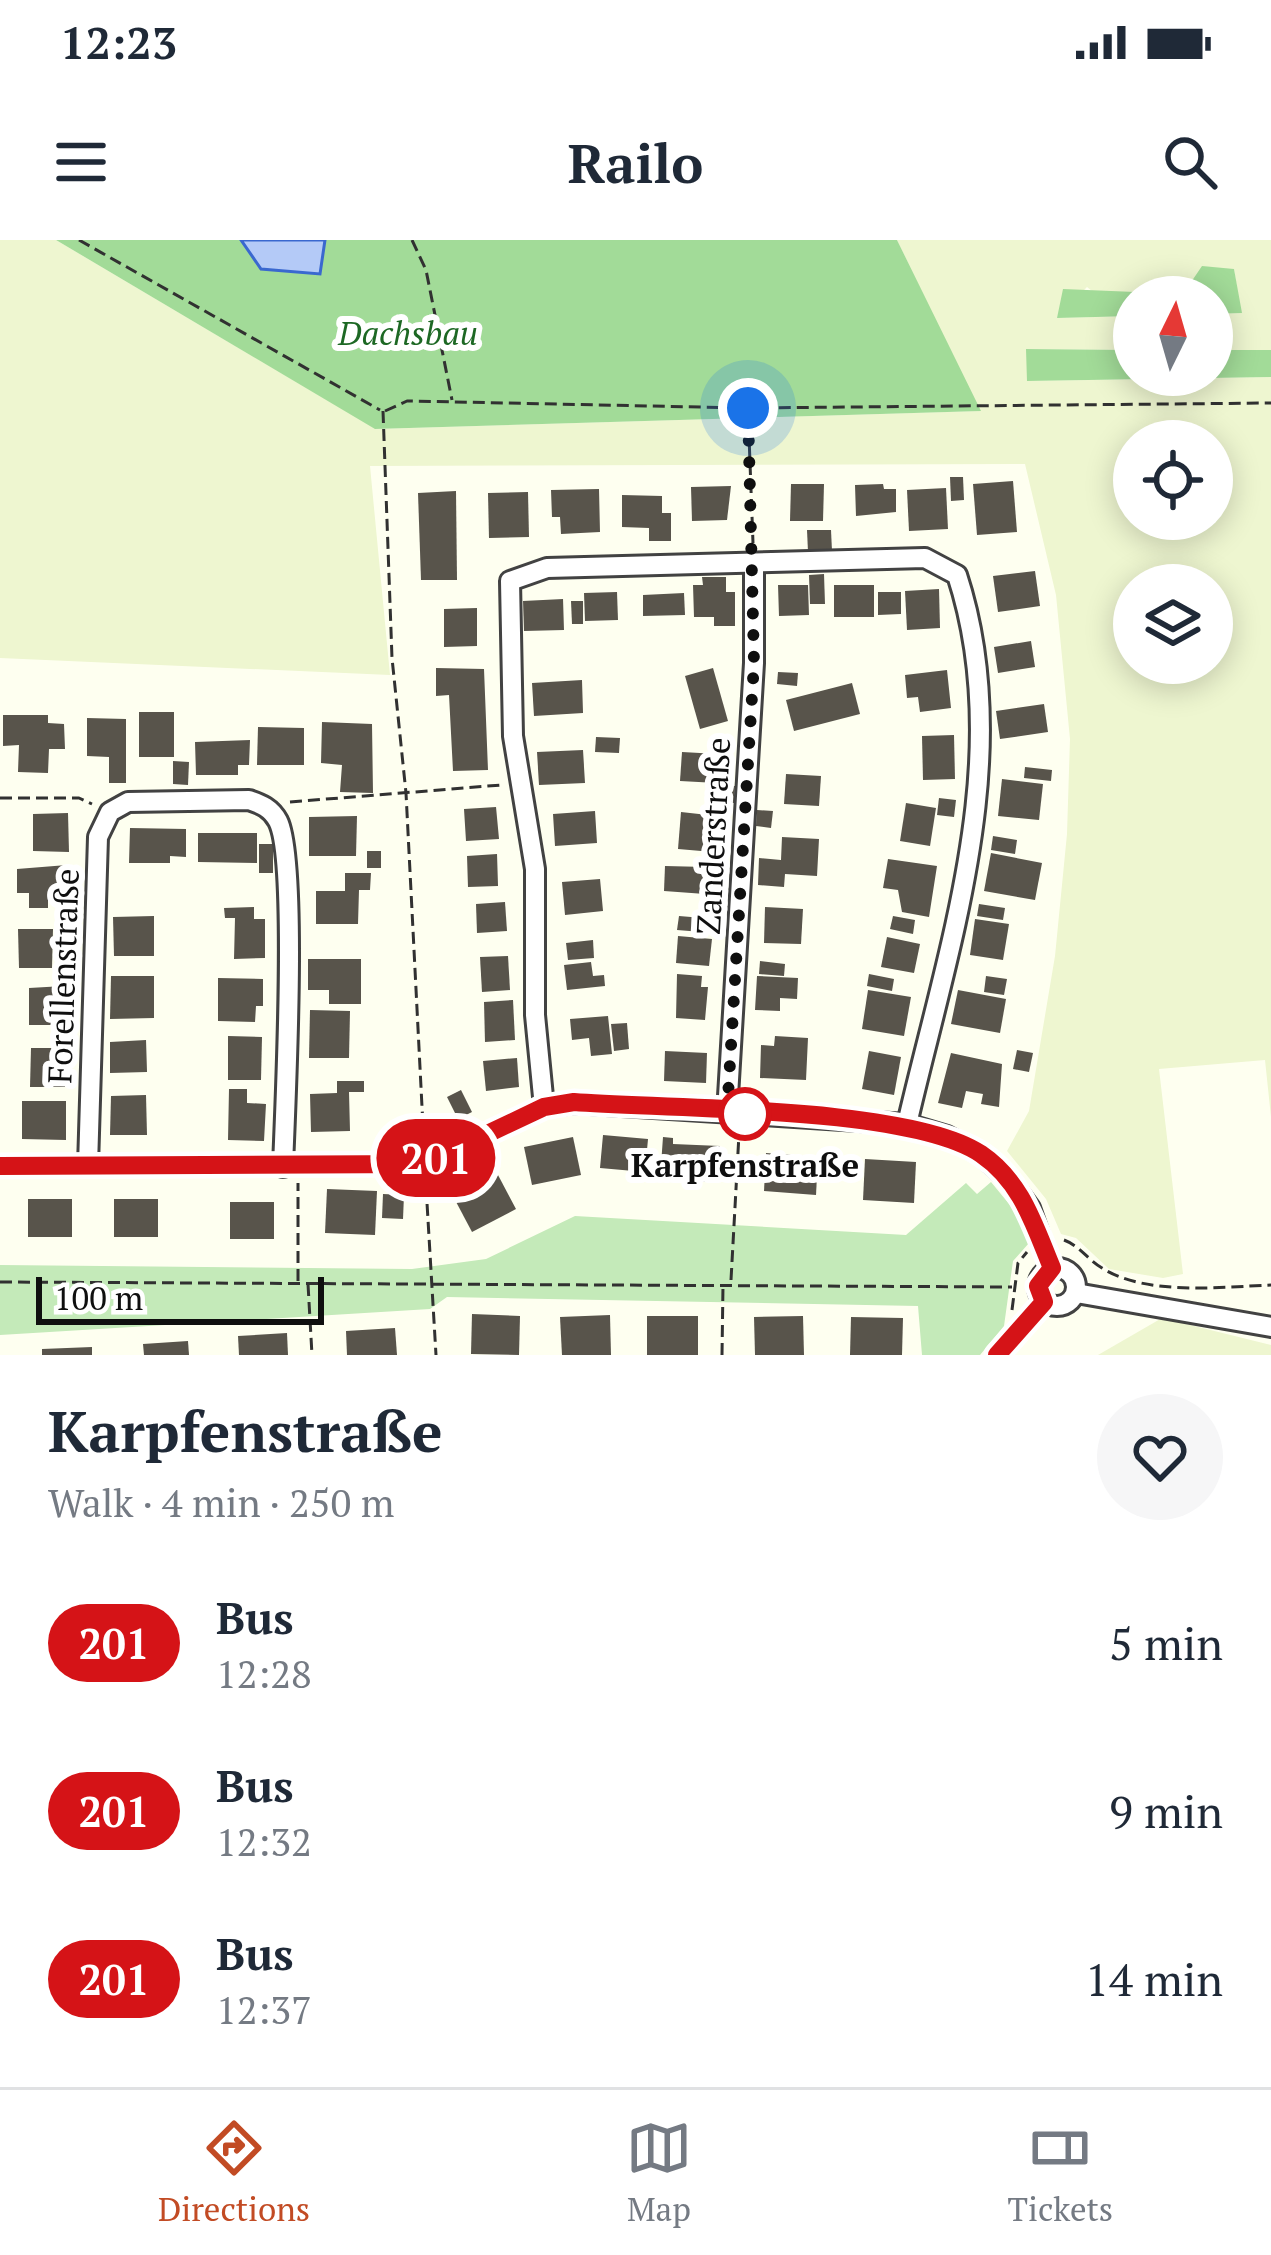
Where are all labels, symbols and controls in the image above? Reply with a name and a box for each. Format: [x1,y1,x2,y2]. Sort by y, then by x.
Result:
text: 12:23 [60,12,177,72]
text: Railo [568,127,703,198]
icon: menu [48,129,114,195]
icon: search [1157,129,1223,195]
north arrow [1113,276,1233,396]
map controls [1113,276,1233,684]
park label: Dachsbau [337,311,478,354]
your location [718,378,778,438]
button: locate [1113,420,1233,540]
button: layers [1113,564,1233,684]
street label: Zanderstraße [686,736,739,936]
street label: Forellenstraße [37,868,88,1084]
marker: Karpfenstraße [720,1089,770,1139]
line badge: 201 [367,1119,505,1197]
text: 201 [400,1130,472,1186]
place label: Karpfenstraße [631,1143,859,1186]
scale bar [36,1271,324,1324]
text: 100 m [54,1276,143,1319]
text: Karpfenstraße [48,1393,443,1468]
button: heart [1097,1394,1223,1520]
text: Walk · 4 min · 250 m [48,1476,394,1528]
text: Bus [216,1587,294,1647]
text: 5 min [1109,1613,1223,1673]
text: 201 [78,1615,150,1671]
text: 12:28 [216,1647,312,1699]
text: Bus [216,1755,294,1815]
text: 9 min [1109,1781,1223,1841]
text: 201 [78,1783,150,1839]
text: 12:32 [216,1815,312,1867]
text: Bus [216,1923,294,1983]
text: 14 min [1085,1949,1223,2009]
text: 201 [78,1951,150,2007]
text: 12:37 [216,1983,312,2035]
tab: Directions [158,2115,310,2230]
tab: Map [626,2115,692,2230]
tab: Tickets [1008,2115,1113,2230]

